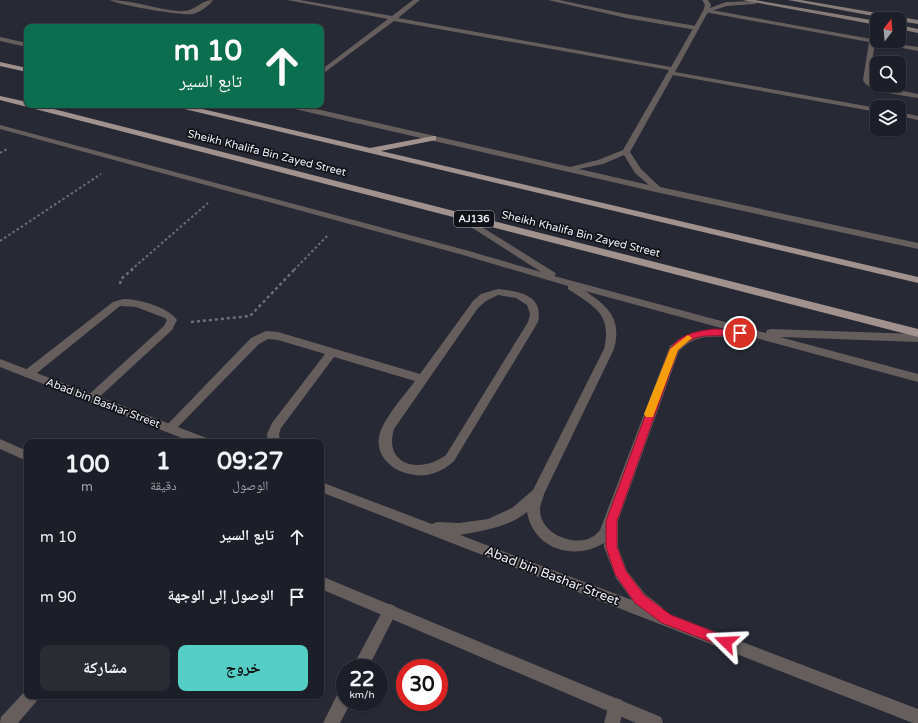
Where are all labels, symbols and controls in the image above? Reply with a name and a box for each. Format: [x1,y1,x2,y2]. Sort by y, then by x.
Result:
north arrow [870,12,906,48]
map controls [870,12,906,136]
text: 10 m [174,34,242,68]
icon: ahead [256,40,308,92]
button: search [870,56,906,92]
text: تابع السير [179,70,242,92]
button: layers [870,100,906,136]
street label: Sheikh Khalifa Bin Zayed Street [186,127,348,179]
street label: Sheikh Khalifa Bin Zayed Street [500,208,662,260]
road number: AJ136 [454,211,494,227]
pin [723,316,757,350]
icon: arrive [729,322,751,344]
street label: Abad bin Bashar Street [44,375,162,431]
text: 1 [156,447,171,476]
text: 09:27 [217,447,284,476]
text: 100 [64,450,110,479]
text: دقيقة [150,478,177,494]
text: الوصول [232,478,268,494]
text: m [81,479,93,495]
text: تابع السير [220,526,274,544]
icon: ahead [286,526,308,548]
text: 10 m [40,528,77,546]
street label: Abad bin Bashar Street [482,543,622,609]
text: الوصول إلى الوجهة [168,586,274,604]
icon: arrive [286,586,308,608]
text: 90 m [40,588,77,606]
position arrow [705,621,747,663]
button: مشاركة [40,645,170,691]
button: خروج [178,645,308,691]
speed limit sign: 30 [396,659,448,711]
text: 22 [349,668,375,692]
text: km/h [349,689,375,701]

